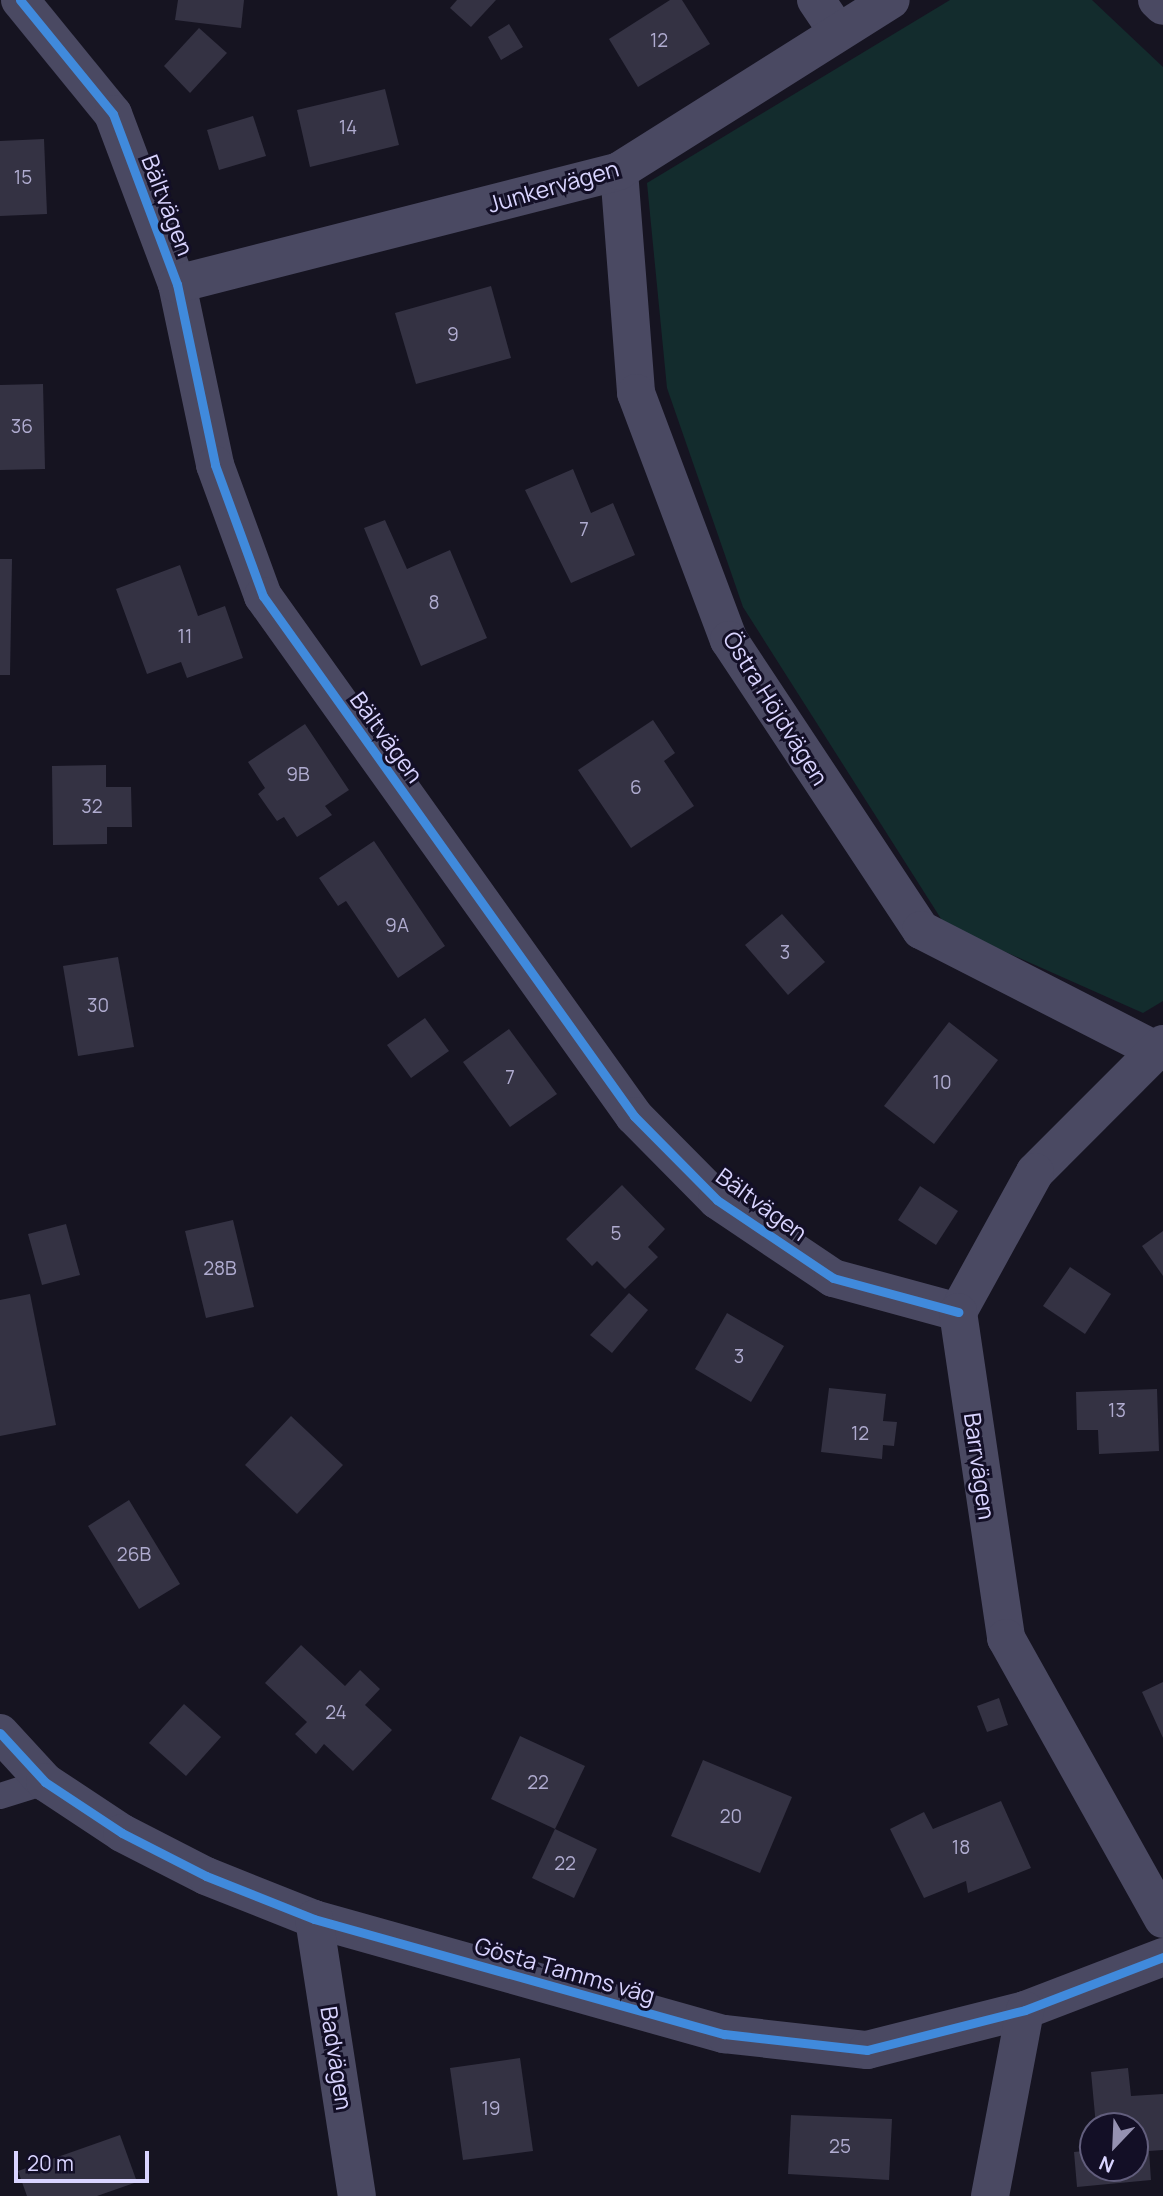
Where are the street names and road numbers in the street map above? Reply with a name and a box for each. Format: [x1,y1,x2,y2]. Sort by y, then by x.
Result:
street label: Bältvägen [136,151,200,259]
street label: Junkervägen [484,154,622,218]
street label: Östra Höjdvägen [718,626,834,790]
street label: Bältvägen [345,686,429,788]
street label: Bältvägen [711,1162,813,1246]
street label: Barrvägen [959,1411,1001,1521]
street label: Gösta Tamms väg [472,1931,658,2009]
street label: Badvägen [315,2004,359,2112]

